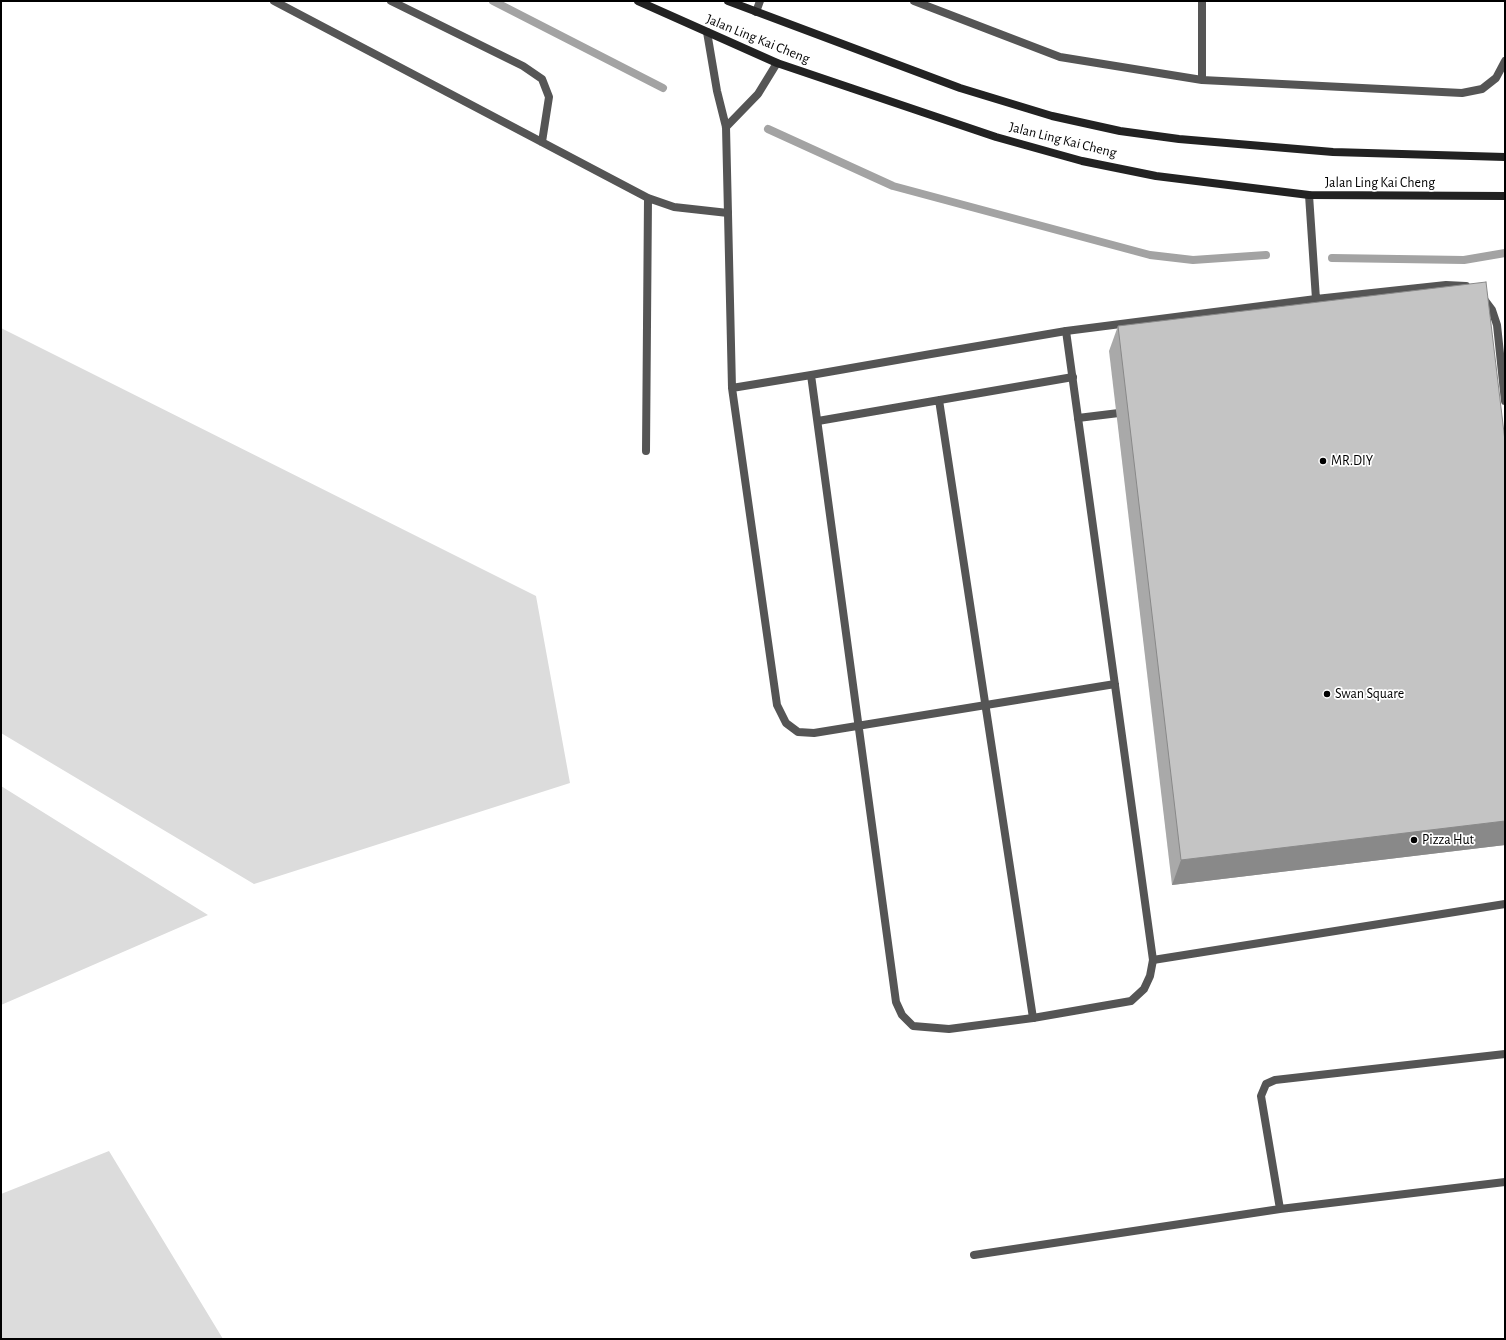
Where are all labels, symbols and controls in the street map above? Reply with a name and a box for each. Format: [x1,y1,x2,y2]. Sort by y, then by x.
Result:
street label: Jalan Ling Kai Cheng [704,11,812,67]
street label: Jalan Ling Kai Cheng [1008,119,1118,161]
street label: Jalan Ling Kai Cheng [1325,175,1435,191]
place label: MR.DIY [1331,453,1373,469]
marker: MR.DIY [1318,456,1328,466]
place label: Swan Square [1335,686,1404,702]
marker: Swan Square [1322,689,1332,699]
place label: Pizza Hut [1422,832,1474,848]
marker: Pizza Hut [1409,835,1419,845]

